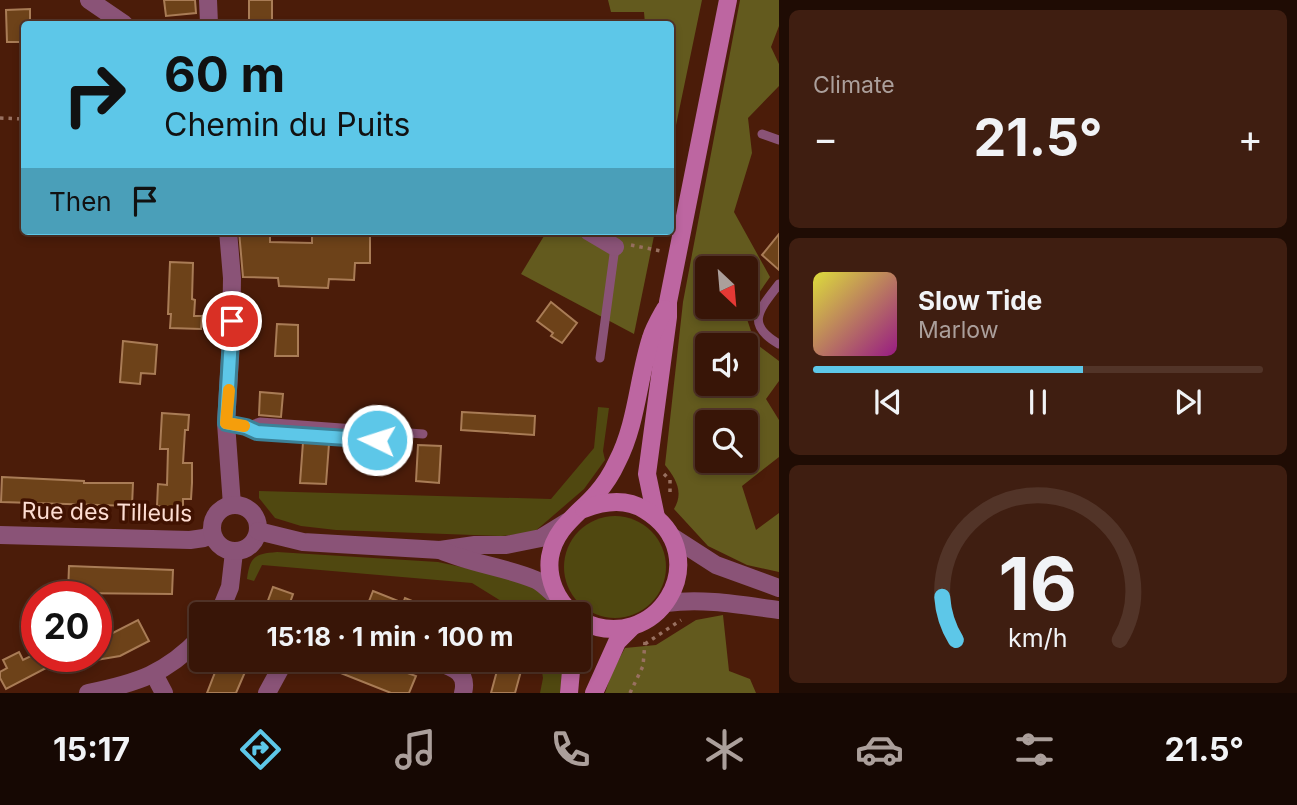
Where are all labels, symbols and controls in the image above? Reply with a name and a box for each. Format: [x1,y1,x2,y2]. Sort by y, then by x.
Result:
text: 60 m [164,45,285,104]
icon: right [49,49,140,140]
text: Climate [813,71,895,99]
text: Chemin du Puits [164,105,410,144]
text: 21.5° [973,106,1103,169]
text: − [813,115,838,161]
text: + [1238,115,1263,161]
icon: arrive [126,182,164,220]
text: Then [49,186,112,217]
north arrow [695,256,758,318]
map controls [695,256,758,473]
text: Slow Tide [918,285,1042,316]
pin [202,291,262,351]
icon: arrive [213,302,251,340]
text: Marlow [918,316,998,344]
button: sound [695,333,758,396]
icon: previous [869,383,907,421]
icon: pause [1019,383,1057,421]
icon: next [1169,383,1207,421]
position arrow [340,403,414,477]
button: search [695,410,758,473]
street label: Rue des Tilleuls [21,497,193,527]
text: 16 [999,540,1077,629]
speed limit sign: 20 [21,581,112,672]
text: 15:18 · 1 min · 100 m [266,621,514,652]
text: km/h [1008,623,1068,653]
icon: directions [236,725,285,774]
icon: music [391,725,440,774]
icon: phone [546,725,595,774]
icon: climate [700,725,749,774]
icon: car [855,725,904,774]
icon: filters [1010,725,1059,774]
text: 15:17 [53,730,130,769]
text: 21.5° [1165,730,1244,769]

